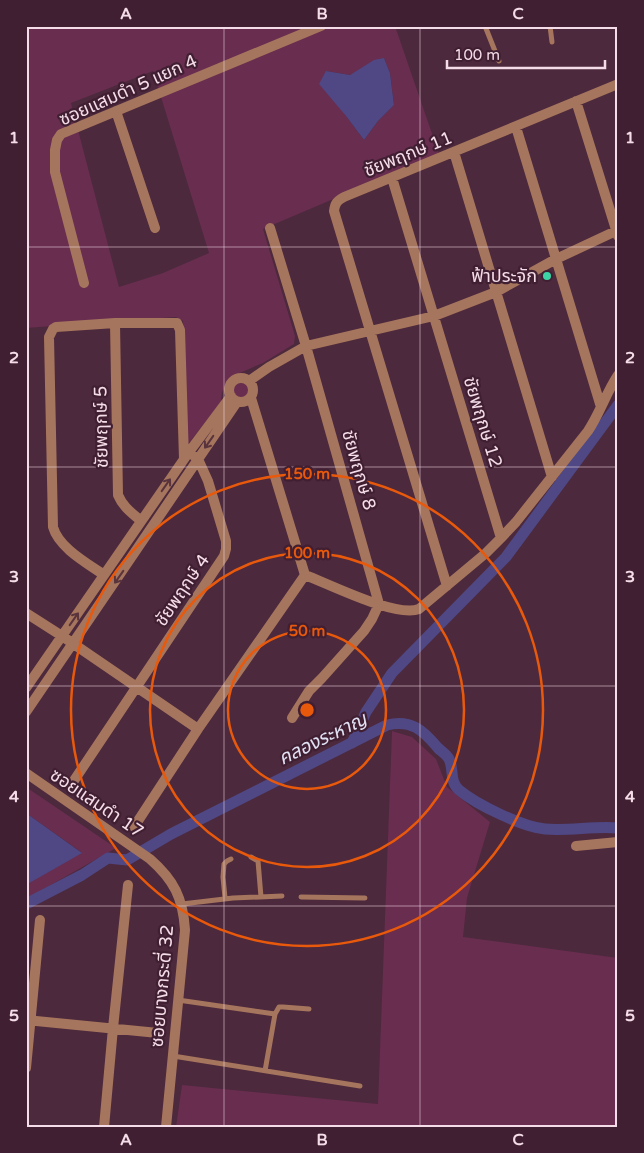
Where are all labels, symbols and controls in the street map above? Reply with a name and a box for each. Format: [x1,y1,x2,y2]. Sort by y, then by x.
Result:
text: A [120,4,132,24]
text: B [316,4,328,24]
text: C [512,4,524,24]
scale bar [447,38,604,70]
text: 100 m [454,46,500,64]
street label: ซอยแสมดำ 5 แยก 4 [56,50,200,130]
street label: ชัยพฤกษ์ 11 [361,126,455,182]
text: 1 [9,128,19,148]
text: 1 [625,128,635,148]
place label: ฟ้าประจัก [471,265,537,287]
marker: ฟ้าประจัก [541,270,553,282]
text: 2 [9,348,19,368]
text: 2 [625,348,635,368]
street label: ชัยพฤกษ์ 12 [459,374,507,470]
street label: ชัยพฤกษ์ 5 [89,386,113,468]
street label: ชัยพฤกษ์ 8 [337,427,381,513]
one-way arrow [204,435,214,449]
text: 150 m [284,465,330,483]
one-way arrow [161,478,171,492]
text: 100 m [284,544,330,562]
street label: ชัยพฤกษ์ 4 [150,550,214,630]
text: 3 [9,567,19,587]
text: 3 [625,567,635,587]
one-way arrow [114,570,124,584]
one-way arrow [69,612,79,626]
text: 50 m [289,622,325,640]
centre of rings [298,701,316,719]
water label: คลองระหาญ [275,707,372,770]
street label: ซอยแสมดำ 17 [46,764,148,842]
text: 4 [9,787,19,807]
text: 4 [625,787,635,807]
street label: ซอยบางกระดี่ 32 [144,924,178,1048]
text: 5 [9,1006,19,1026]
text: 5 [625,1006,635,1026]
text: A [120,1130,132,1150]
text: B [316,1130,328,1150]
text: C [512,1130,524,1150]

